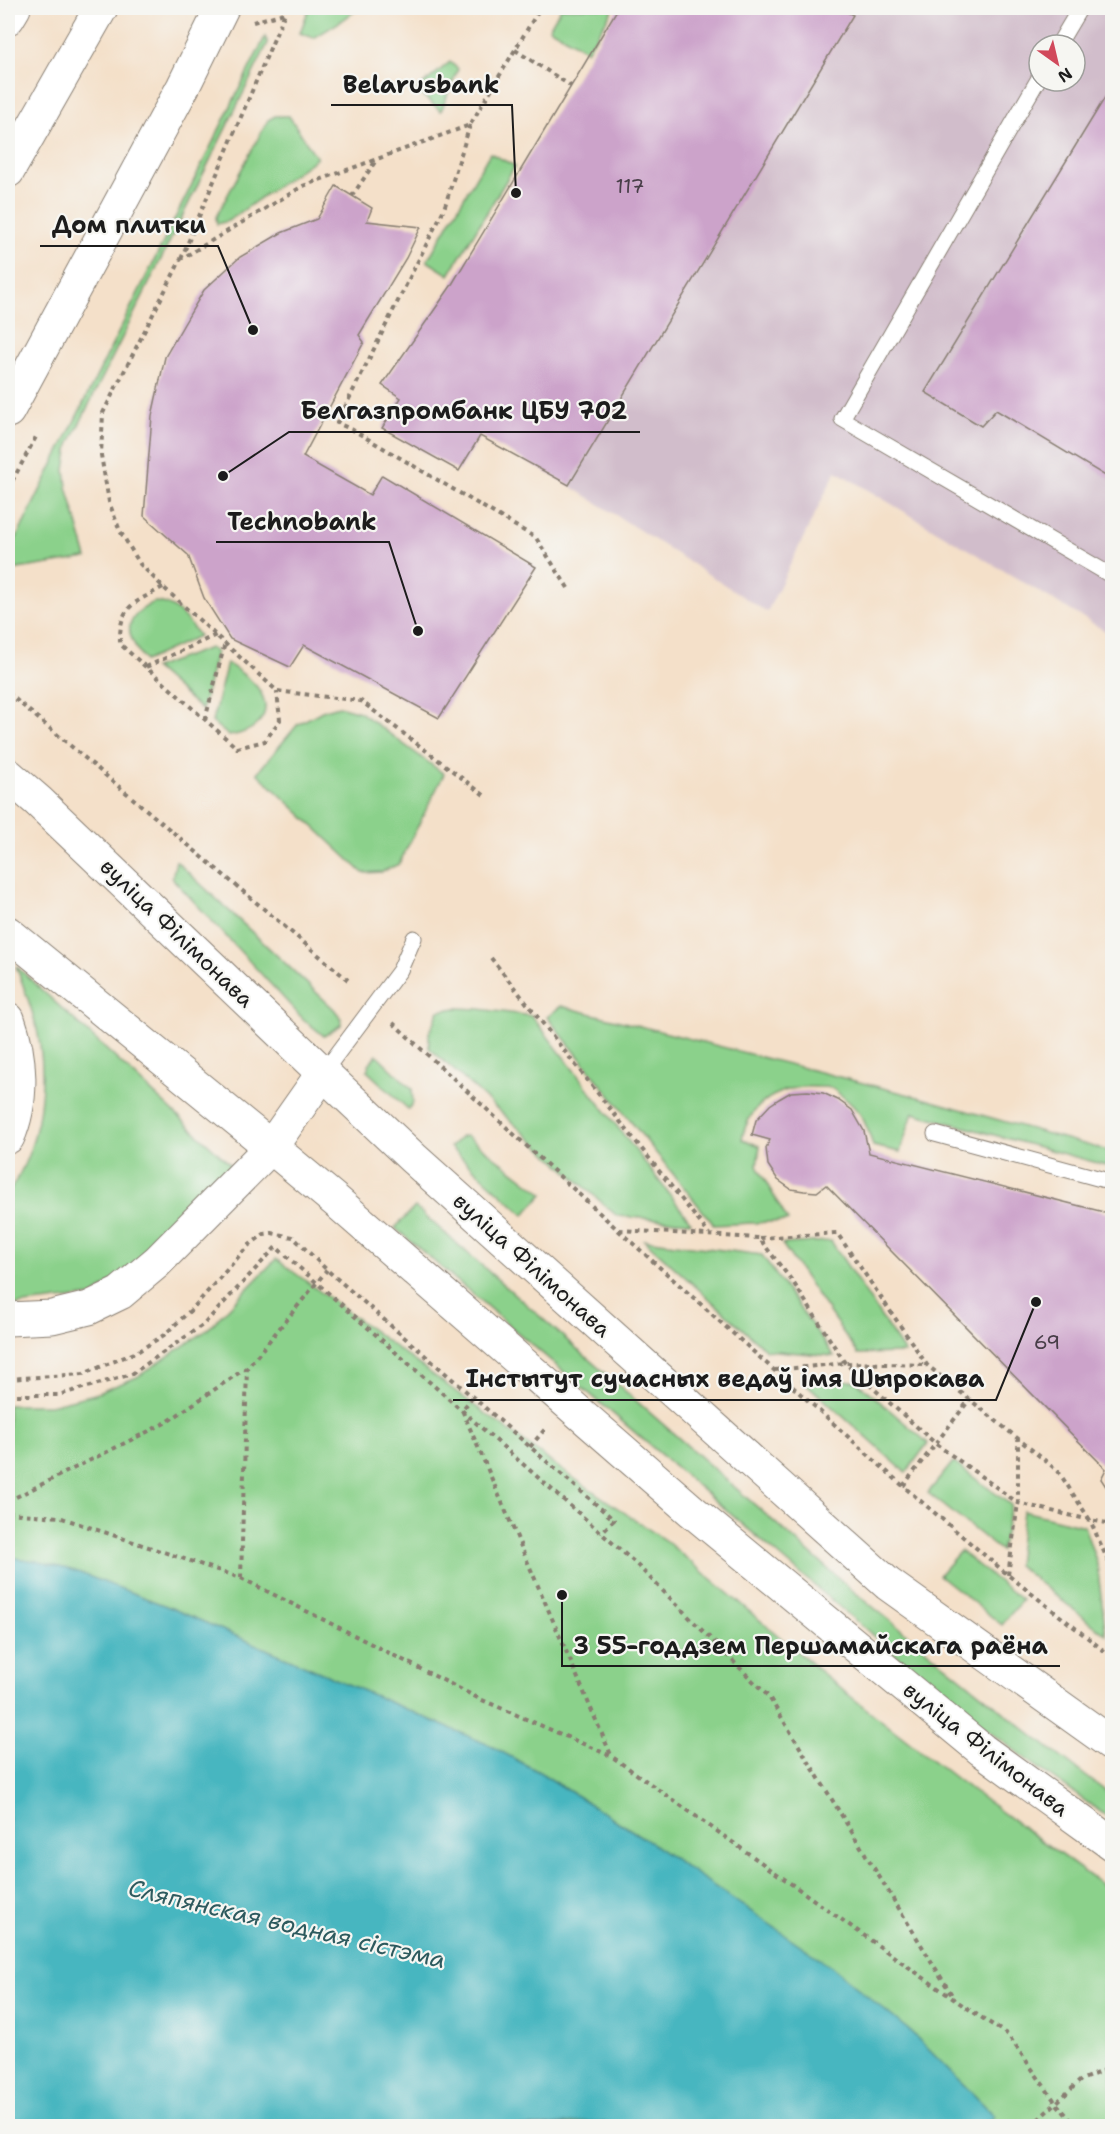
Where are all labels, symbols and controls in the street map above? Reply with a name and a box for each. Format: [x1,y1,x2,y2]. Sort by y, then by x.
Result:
north arrow [1027,33,1087,93]
callout: Belarusbank [331,63,512,105]
text: N [1054,63,1076,87]
text: Belarusbank [343,69,499,101]
house number: 117 [616,173,645,199]
callout: Дом плитки [40,204,218,246]
text: Дом плитки [52,209,206,241]
callout: Белгазпромбанк ЦБУ 702 [289,390,640,432]
text: Белгазпромбанк ЦБУ 702 [301,395,627,427]
callout: Technobank [216,500,389,542]
text: Technobank [227,506,377,538]
street label: вуліца Філімонава [94,852,260,1014]
street label: вуліца Філімонава [447,1186,617,1344]
house number: 69 [1034,1329,1060,1355]
callout: Інстытут сучасных ведаў імя Шырокава [453,1358,996,1400]
text: Інстытут сучасных ведаў імя Шырокава [466,1363,985,1395]
callout: З 55-годдзем Першамайскага раёна [562,1624,1060,1666]
text: З 55-годдзем Першамайскага раёна [574,1630,1048,1662]
street label: вуліца Філімонава [897,1675,1075,1823]
water label: Сляпянская водная сістэма [125,1872,449,1976]

